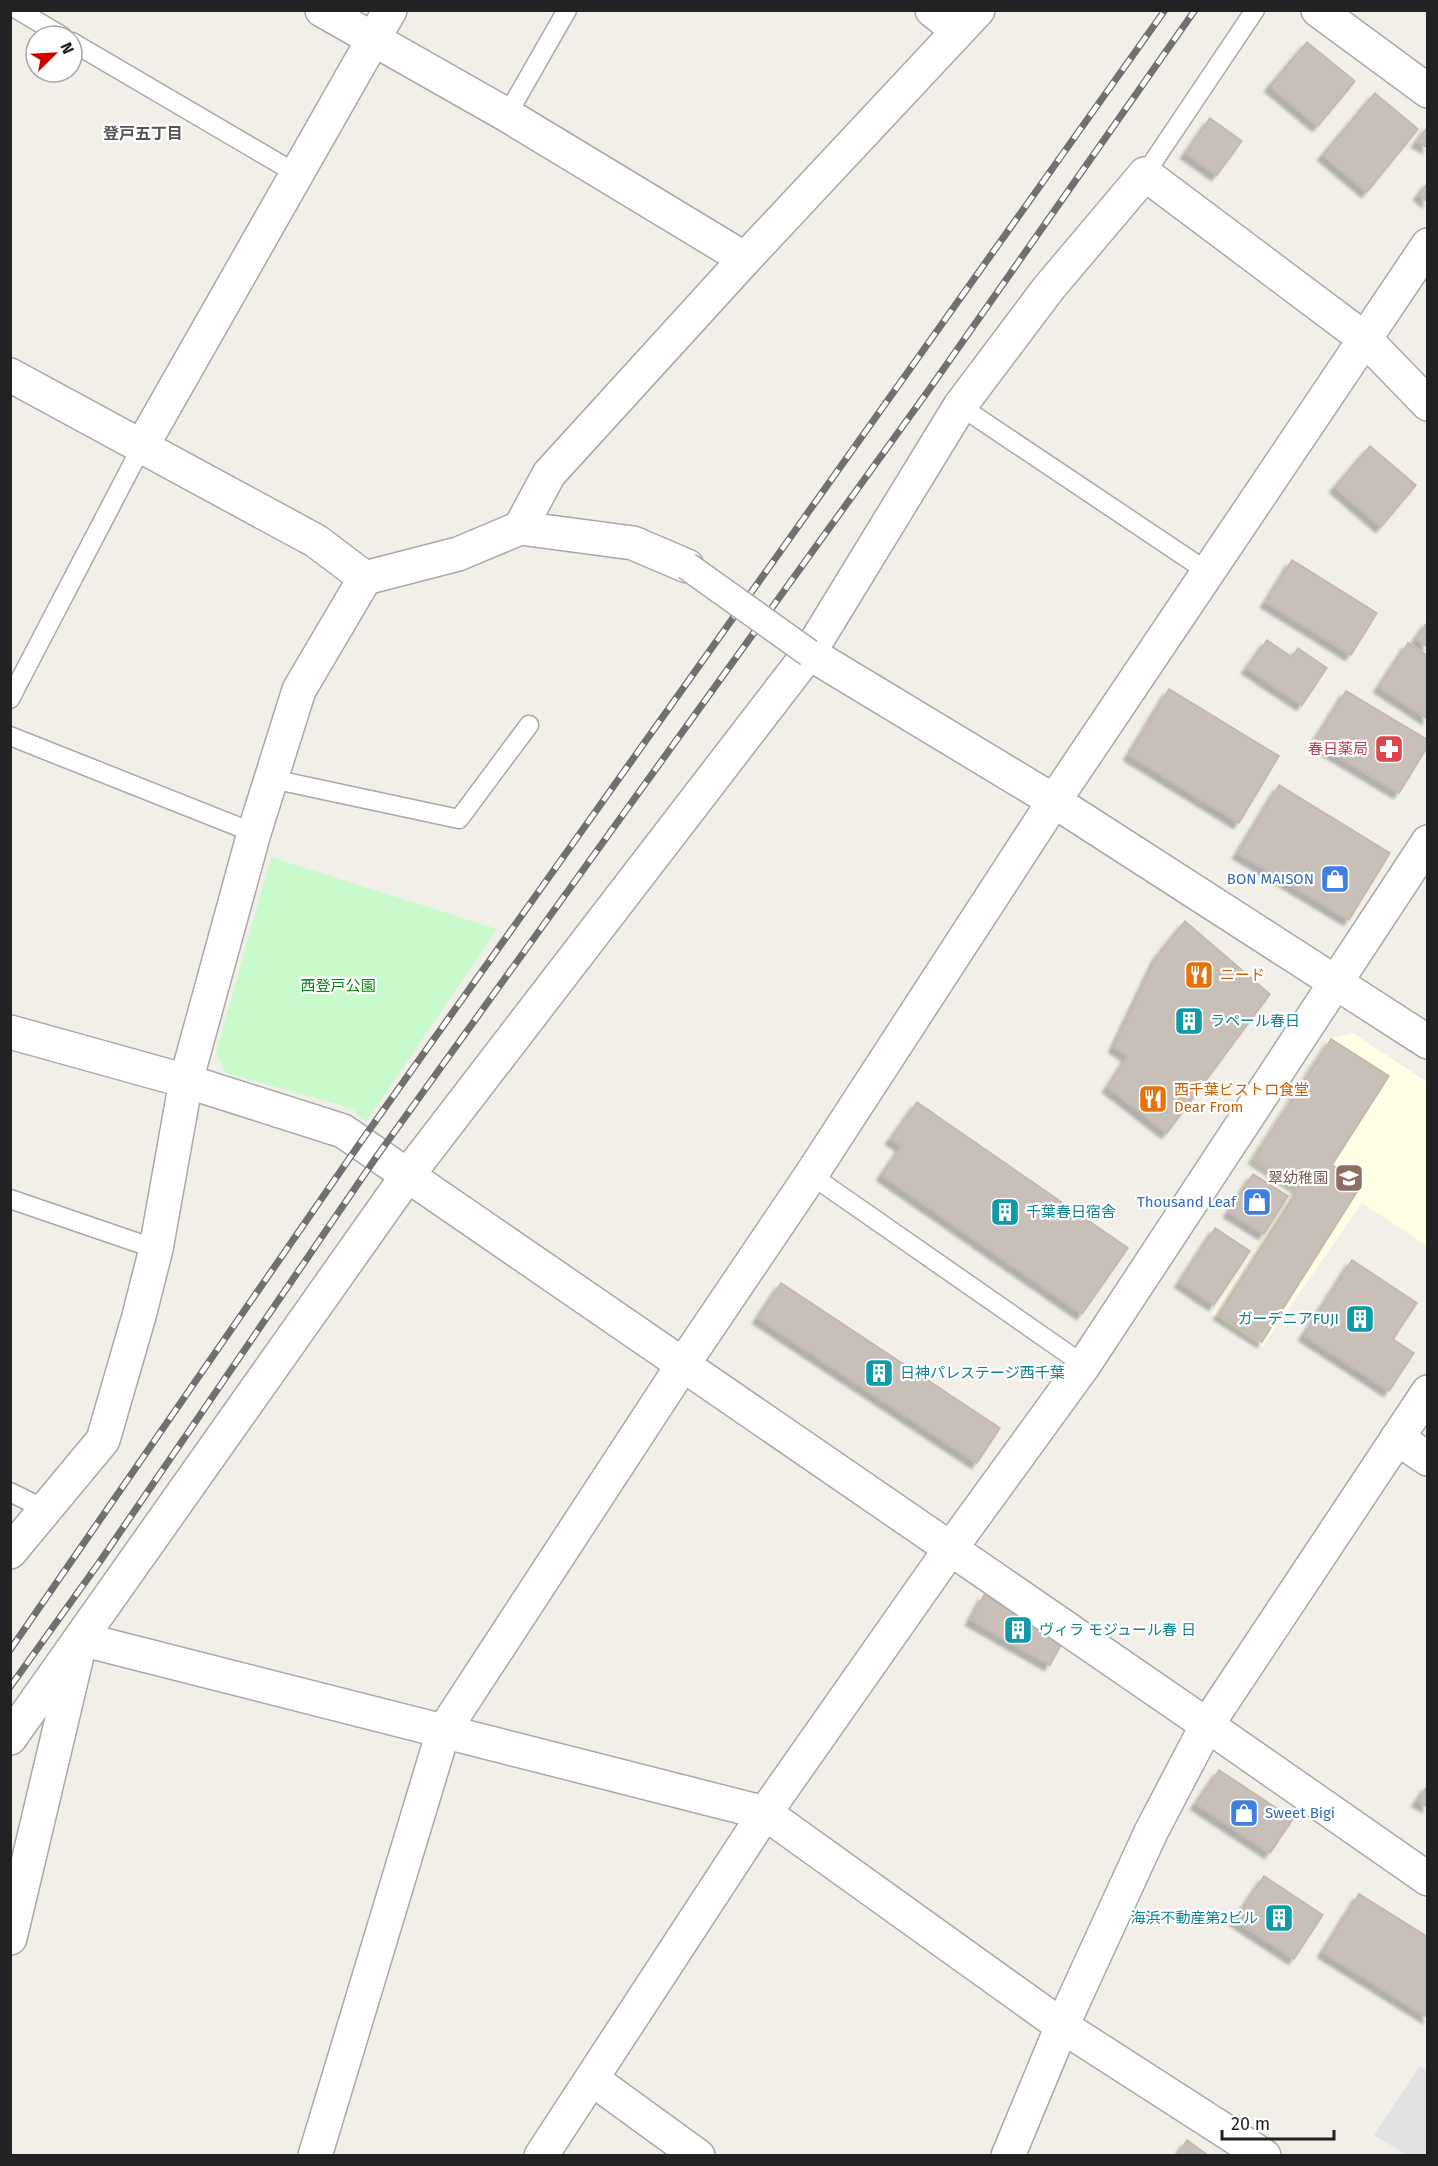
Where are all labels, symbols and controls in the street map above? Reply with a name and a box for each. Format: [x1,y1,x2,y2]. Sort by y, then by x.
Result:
north arrow [24,24,84,84]
text: N [56,39,78,57]
district label: 登戸五丁目 [103,124,183,143]
pharmacy icon: 春日薬局 [1373,733,1405,765]
place label: 春日薬局 [1308,740,1368,758]
shop icon: BON MAISON [1319,863,1351,895]
place label: BON MAISON [1227,870,1314,888]
restaurant icon: ニード [1183,959,1215,991]
place label: ニード [1220,966,1265,984]
park label: 西登戸公園 [300,977,376,995]
building icon: ラペール春日 [1173,1005,1205,1037]
place label: ラペール春日 [1210,1012,1300,1030]
place label: 西千葉ビストロ食堂 Dear From [1174,1081,1309,1116]
restaurant icon: 西千葉ビストロ食堂 Dear From [1137,1083,1169,1115]
school or university icon: 翠幼稚園 [1333,1162,1365,1194]
place label: 翠幼稚園 [1268,1169,1328,1187]
shop icon: Thousand Leaf [1241,1186,1273,1218]
place label: Thousand Leaf [1137,1193,1237,1211]
building icon: 千葉春日宿舎 [989,1196,1021,1228]
place label: 千葉春日宿舎 [1026,1203,1116,1221]
building icon: ガーデニアFUJI [1344,1303,1376,1335]
place label: ガーデニアFUJI [1238,1310,1339,1328]
building icon: 日神パレステージ西千葉 [863,1357,895,1389]
place label: 日神パレステージ西千葉 [900,1364,1065,1382]
building icon: ヴィラ モジュール春 日 [1002,1614,1034,1646]
place label: ヴィラ モジュール春 日 [1039,1621,1196,1639]
shop icon: Sweet Bigi [1228,1797,1260,1829]
place label: Sweet Bigi [1265,1804,1335,1822]
building icon: 海浜不動産第2ビル [1263,1902,1295,1934]
place label: 海浜不動産第2ビル [1131,1909,1258,1927]
scale bar [1222,2103,1334,2141]
text: 20 m [1231,2113,1270,2135]

